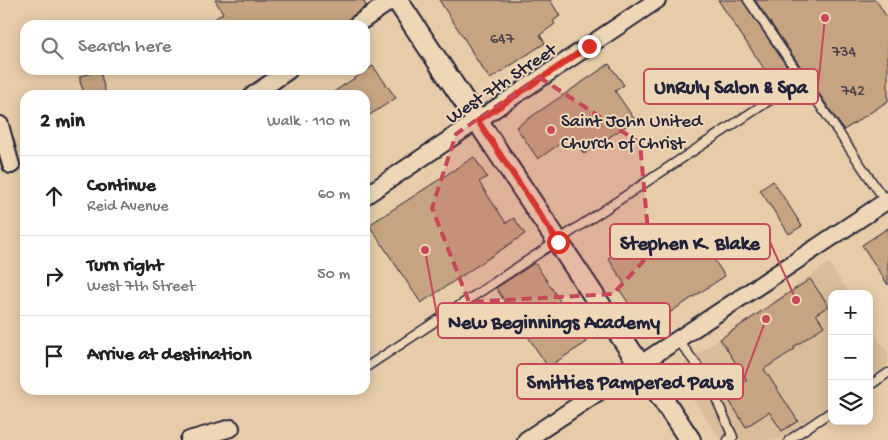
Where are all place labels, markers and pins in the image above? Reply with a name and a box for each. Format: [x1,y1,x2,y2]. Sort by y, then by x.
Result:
callout: UnRuly Salon & Spa [644,69,818,104]
place label: Saint John United Church of Christ [561,111,704,156]
marker: Saint John United Church of Christ [545,124,557,136]
callout: Stephen K. Blake [610,224,770,259]
callout: New Beginnings Academy [438,303,670,338]
callout: Smitties Pampered Paws [517,364,743,399]

